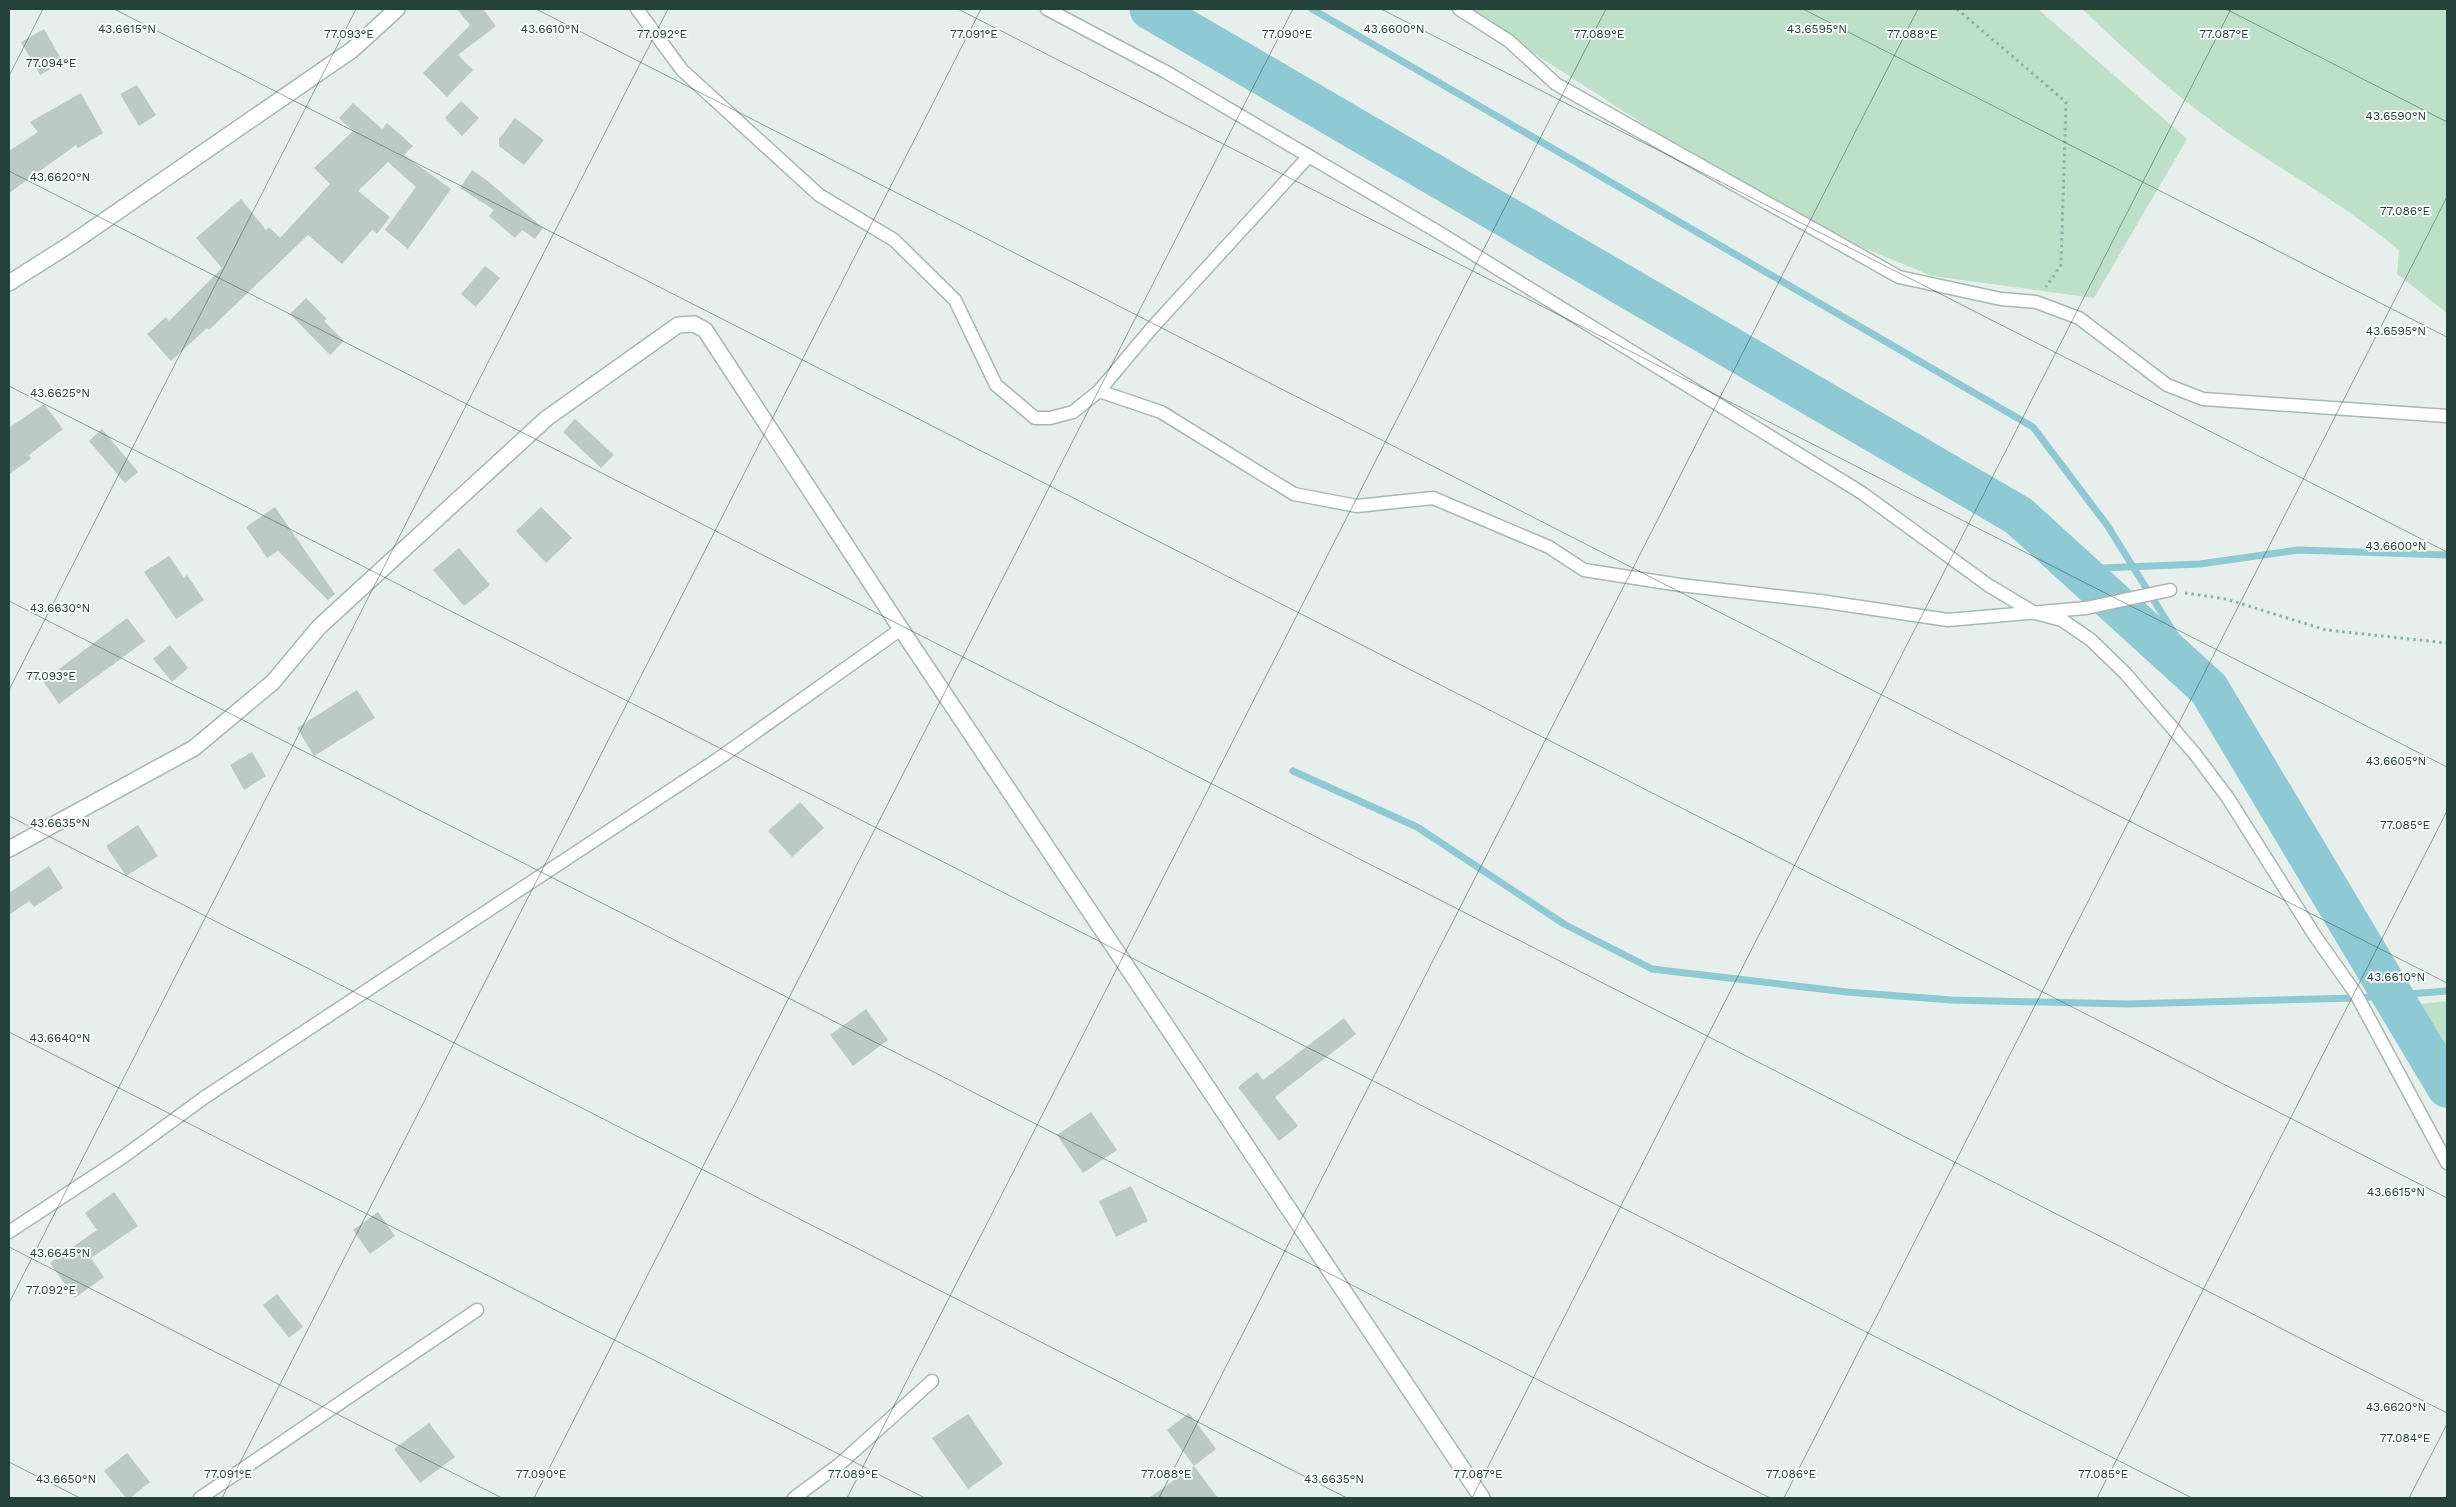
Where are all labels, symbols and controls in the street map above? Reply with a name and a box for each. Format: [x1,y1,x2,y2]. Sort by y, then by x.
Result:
text: 43.6615°N [98,22,156,36]
text: 43.6610°N [521,22,579,36]
text: 43.6600°N [1363,22,1425,36]
text: 43.6595°N [1787,22,1847,36]
text: 77.093°E [324,27,374,41]
text: 77.092°E [637,27,687,41]
text: 77.091°E [950,27,998,41]
text: 77.090°E [1262,27,1313,41]
text: 77.089°E [1574,27,1625,41]
text: 77.088°E [1887,27,1938,41]
text: 77.087°E [2199,27,2249,41]
text: 77.094°E [26,56,77,70]
text: 43.6590°N [2366,109,2426,123]
text: 43.6620°N [30,170,90,184]
text: 77.086°E [2380,204,2431,218]
text: 43.6595°N [2366,324,2426,338]
text: 43.6625°N [30,386,90,400]
text: 43.6600°N [2365,539,2427,553]
text: 43.6630°N [30,601,90,615]
text: 77.093°E [26,669,76,683]
text: 43.6605°N [2366,754,2426,768]
text: 43.6635°N [30,816,90,830]
text: 77.085°E [2380,818,2430,832]
text: 43.6610°N [2367,970,2425,984]
text: 43.6640°N [29,1031,91,1045]
text: 43.6615°N [2367,1185,2425,1199]
text: 43.6645°N [30,1246,90,1260]
text: 77.092°E [26,1283,76,1297]
text: 43.6620°N [2366,1400,2426,1414]
text: 77.084°E [2380,1431,2431,1445]
text: 77.091°E [204,1467,252,1481]
text: 77.090°E [516,1467,567,1481]
text: 77.089°E [828,1467,879,1481]
text: 77.088°E [1141,1467,1192,1481]
text: 77.087°E [1453,1467,1503,1481]
text: 77.086°E [1766,1467,1817,1481]
text: 77.085°E [2078,1467,2128,1481]
text: 43.6650°N [36,1472,96,1486]
text: 43.6635°N [1304,1472,1364,1486]

